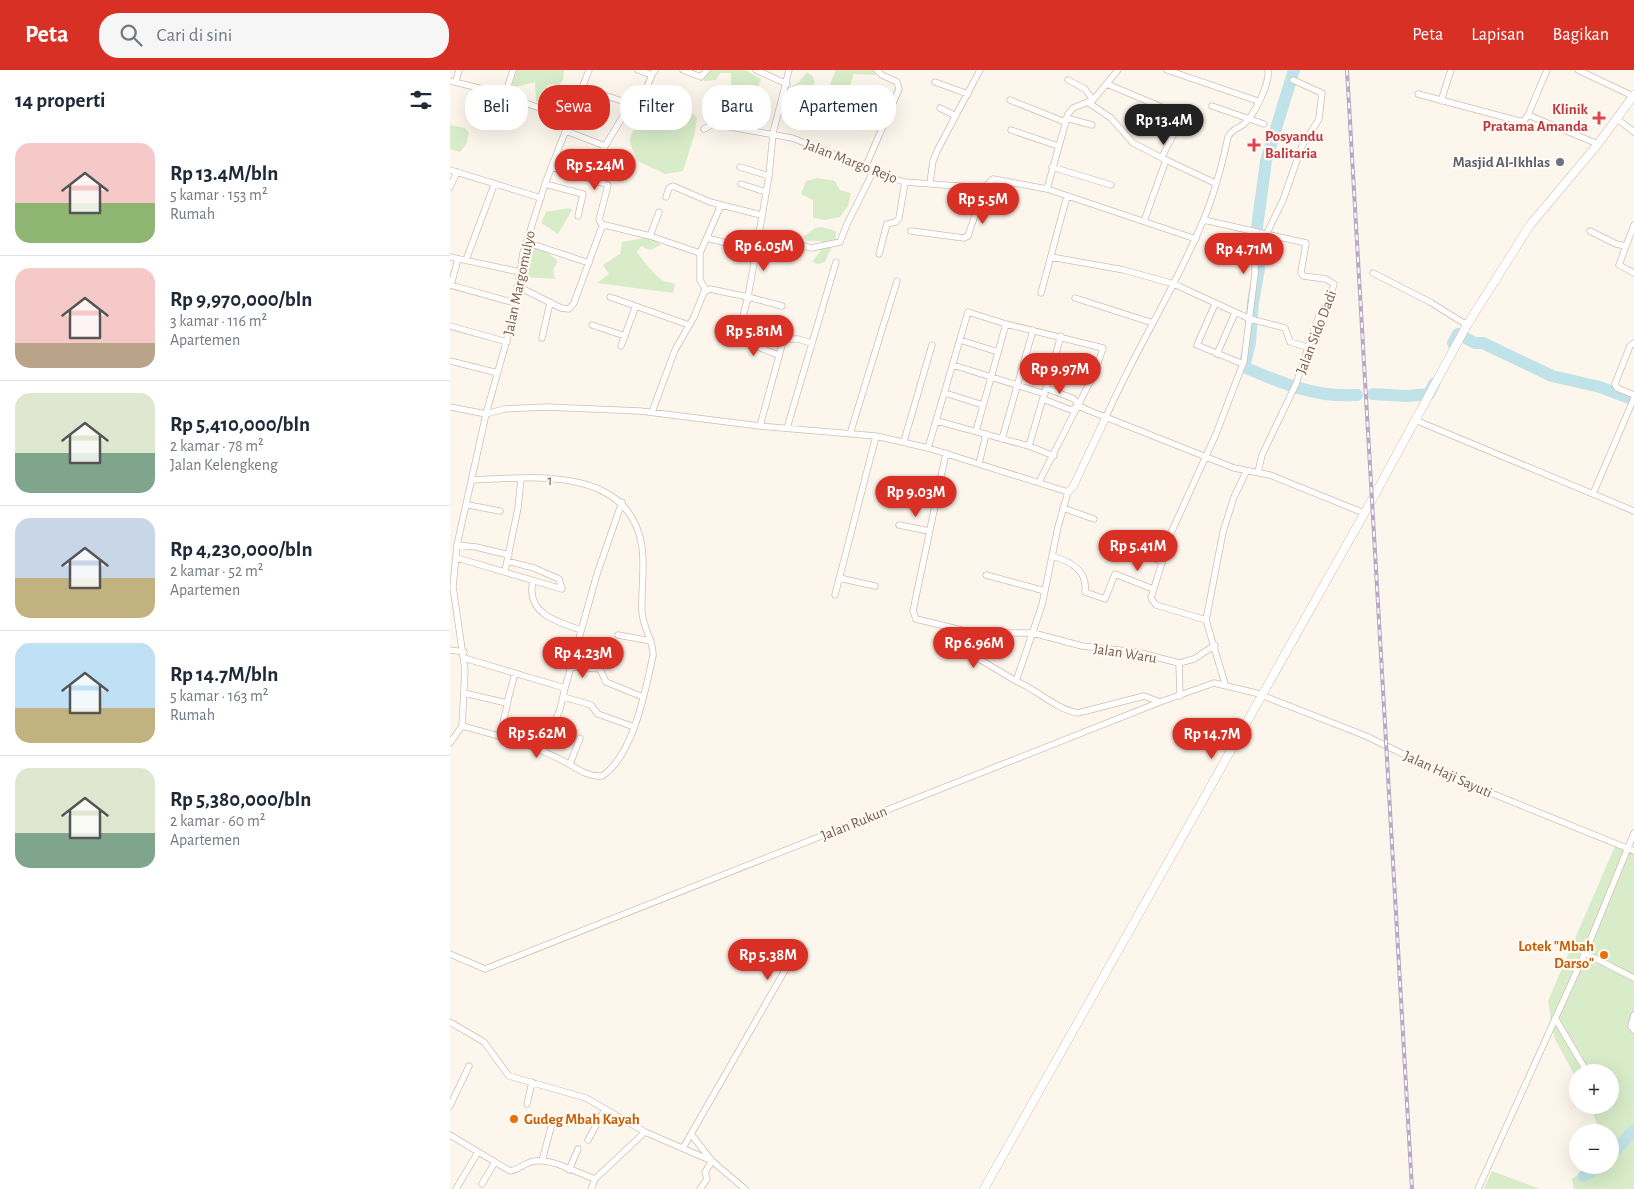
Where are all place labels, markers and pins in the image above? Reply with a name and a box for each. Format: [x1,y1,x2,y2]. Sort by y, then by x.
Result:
place label: Klinik Pratama Amanda [1483,102,1589,134]
pin: Rp 13.4M [1112,104,1216,146]
marker: Klinik Pratama Amanda [1592,111,1606,125]
place label: Posyandu Balitaria [1265,129,1323,161]
marker: Posyandu Balitaria [1247,138,1261,152]
pin: Rp 5.24M [543,148,647,191]
place label: Masjid Al-Ikhlas [1453,155,1550,170]
marker: Masjid Al-Ikhlas [1554,156,1566,168]
pin: Rp 5.5M [937,182,1029,225]
pin: Rp 6.05M [712,230,816,272]
pin: Rp 4.71M [1192,232,1296,275]
pin: Rp 5.81M [702,314,806,357]
pin: Rp 9.97M [1008,352,1112,395]
pin: Rp 9.03M [864,476,968,518]
pin: Rp 5.41M [1086,530,1190,572]
pin: Rp 6.96M [922,626,1026,669]
pin: Rp 4.23M [531,636,635,679]
pin: Rp 5.62M [485,716,589,759]
pin: Rp 14.7M [1160,718,1264,760]
pin: Rp 5.38M [716,938,820,981]
place label: Lotek "Mbah Darso" [1518,939,1594,971]
marker: Lotek "Mbah Darso" [1598,949,1610,961]
place label: Gudeg Mbah Kayah [524,1112,640,1127]
marker: Gudeg Mbah Kayah [508,1113,520,1125]

